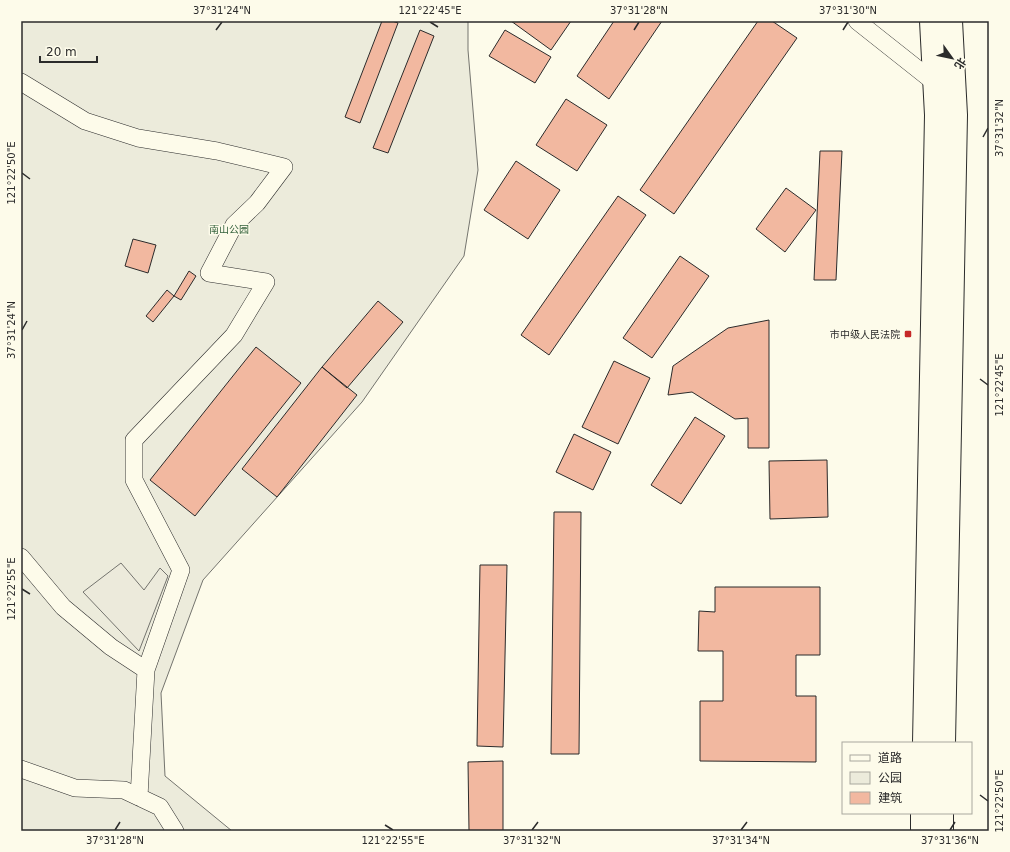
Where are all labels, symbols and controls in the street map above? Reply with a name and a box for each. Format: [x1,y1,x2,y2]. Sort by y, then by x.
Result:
text: 37°31'24"N [193,5,251,16]
text: 121°22'45"E [398,5,462,16]
text: 37°31'28"N [610,5,668,16]
text: 37°31'30"N [819,5,877,16]
scale bar [40,38,97,64]
north arrow [932,38,972,78]
text: 20 m [46,45,77,59]
text: 北 [952,55,968,71]
text: 37°31'32"N [994,99,1005,157]
text: 121°22'50"E [6,141,17,205]
park label: 南山公园 [209,224,249,235]
text: 37°31'24"N [6,301,17,359]
place label: 市中级人民法院 [830,329,900,340]
marker: 市中级人民法院 [903,329,913,339]
text: 121°22'45"E [994,353,1005,417]
text: 121°22'55"E [6,557,17,621]
legend [842,742,972,814]
text: 道路 [878,751,902,765]
text: 121°22'50"E [994,769,1005,833]
text: 公园 [878,771,902,785]
text: 建筑 [878,791,902,805]
text: 37°31'28"N [86,835,144,846]
text: 121°22'55"E [361,835,425,846]
text: 37°31'32"N [503,835,561,846]
text: 37°31'34"N [712,835,770,846]
text: 37°31'36"N [921,835,979,846]

